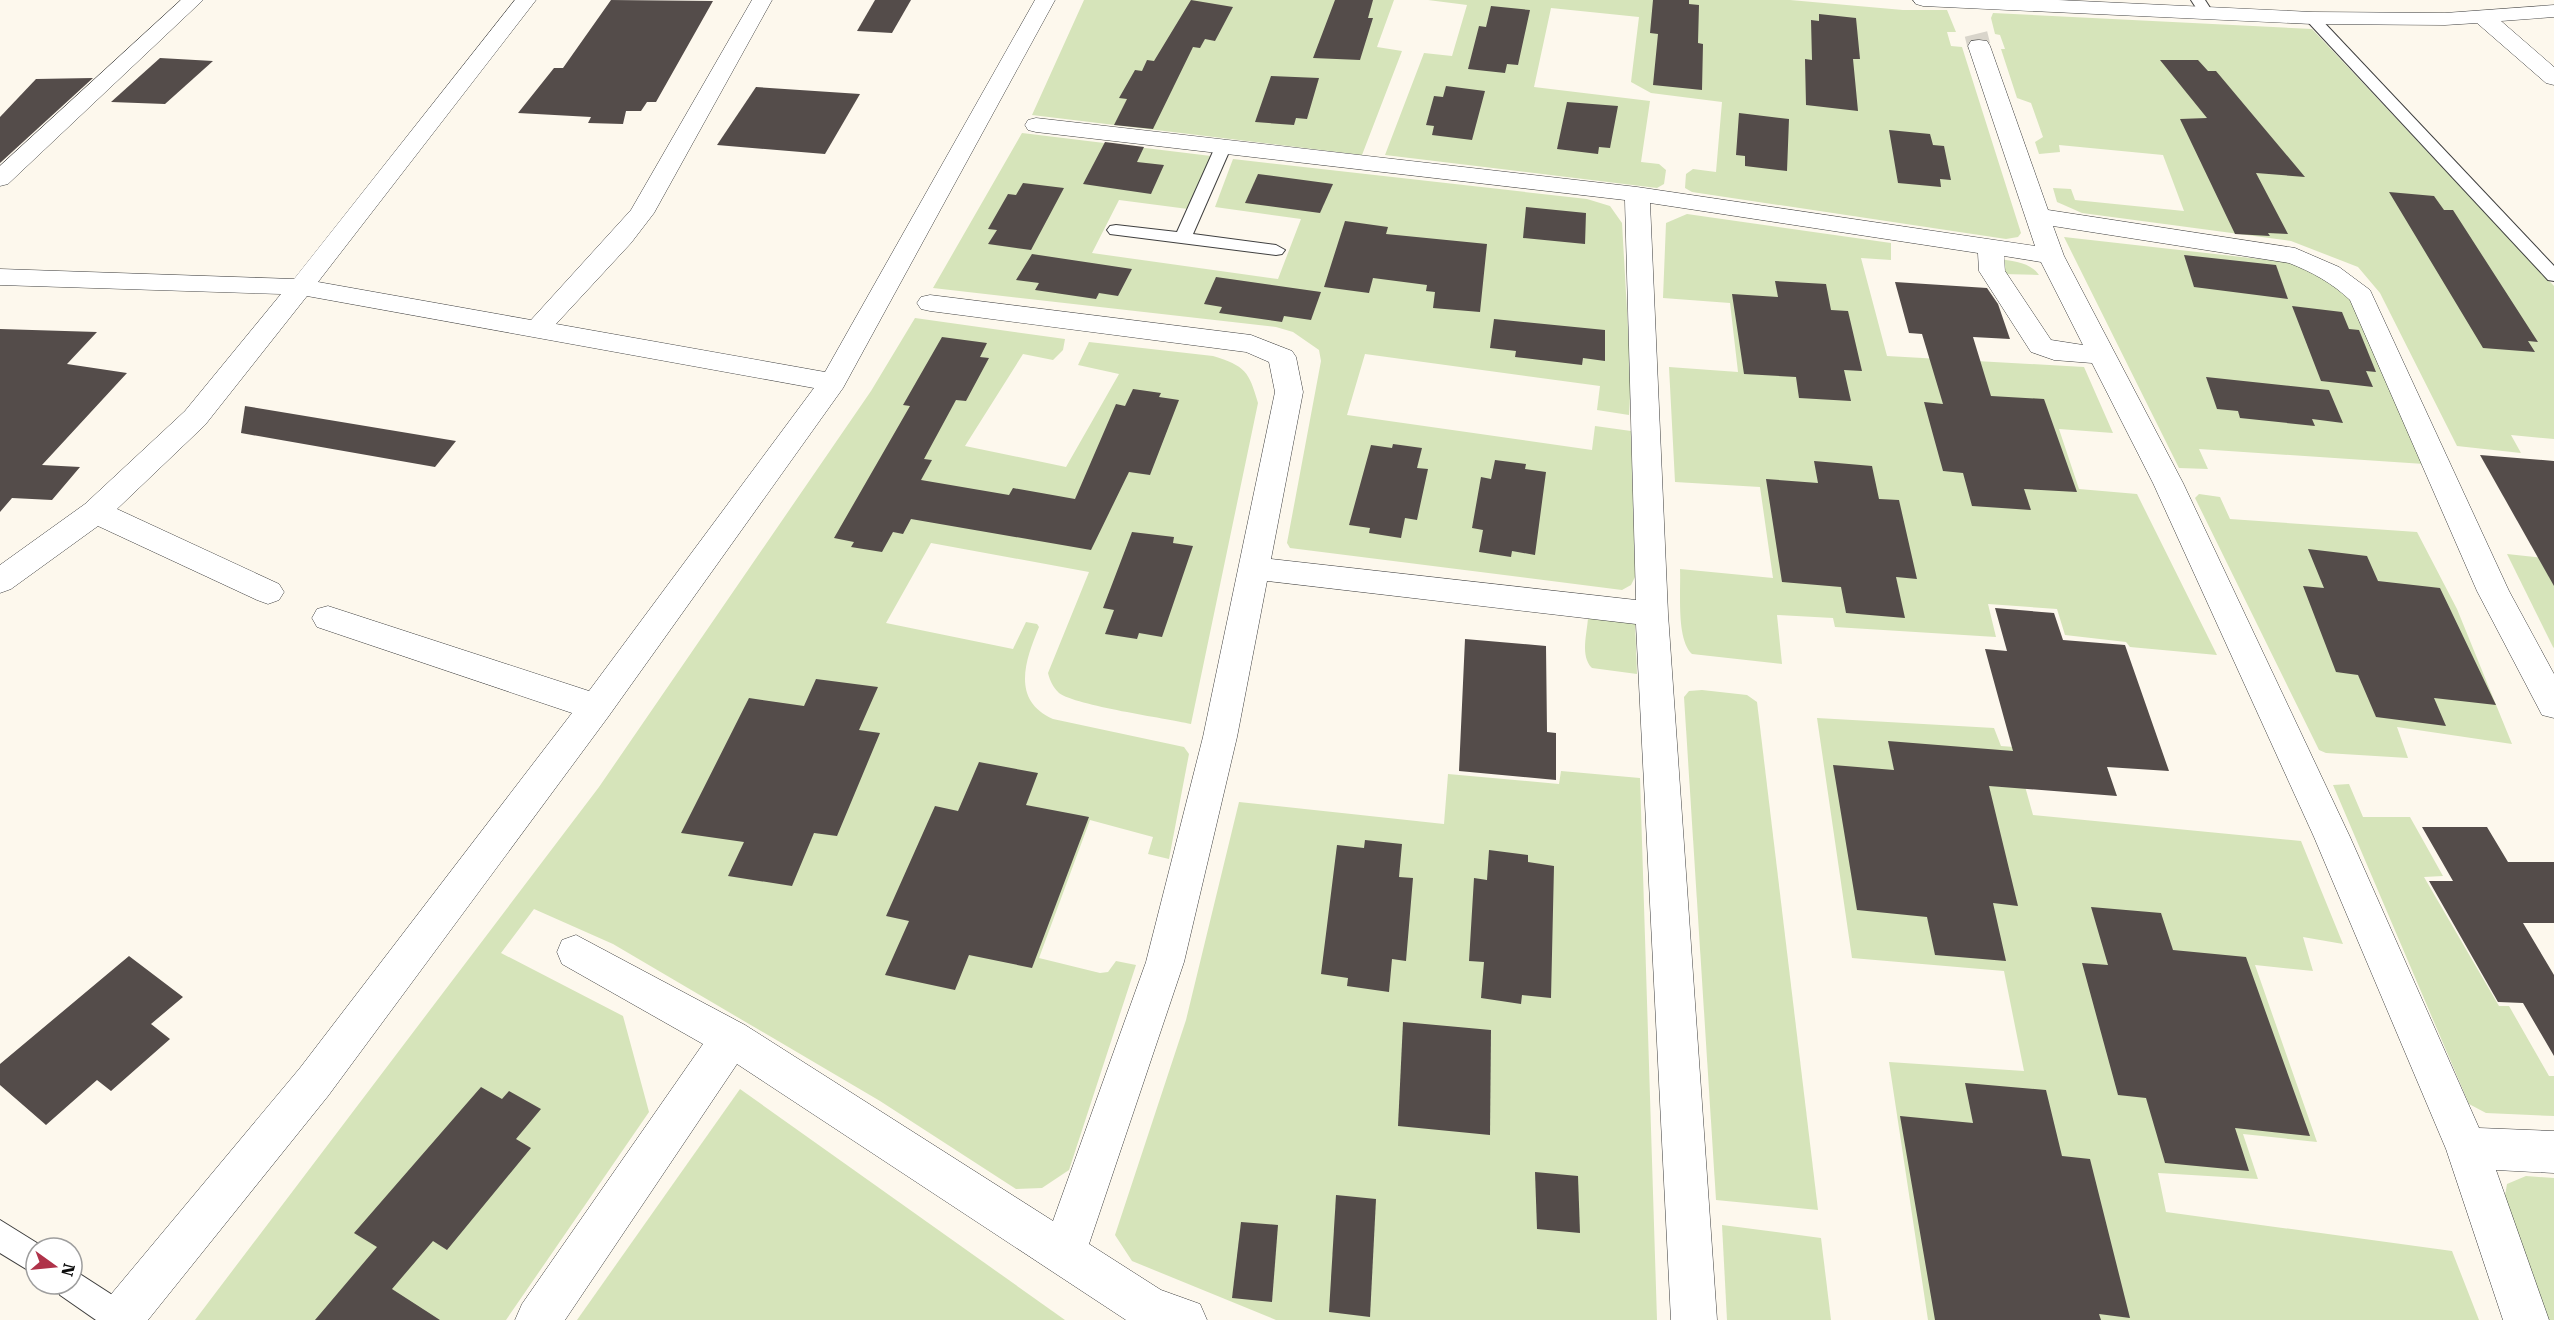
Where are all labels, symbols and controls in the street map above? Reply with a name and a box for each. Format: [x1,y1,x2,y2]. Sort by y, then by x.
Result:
north arrow [24,1236,84,1296]
text: N [57,1261,79,1278]

